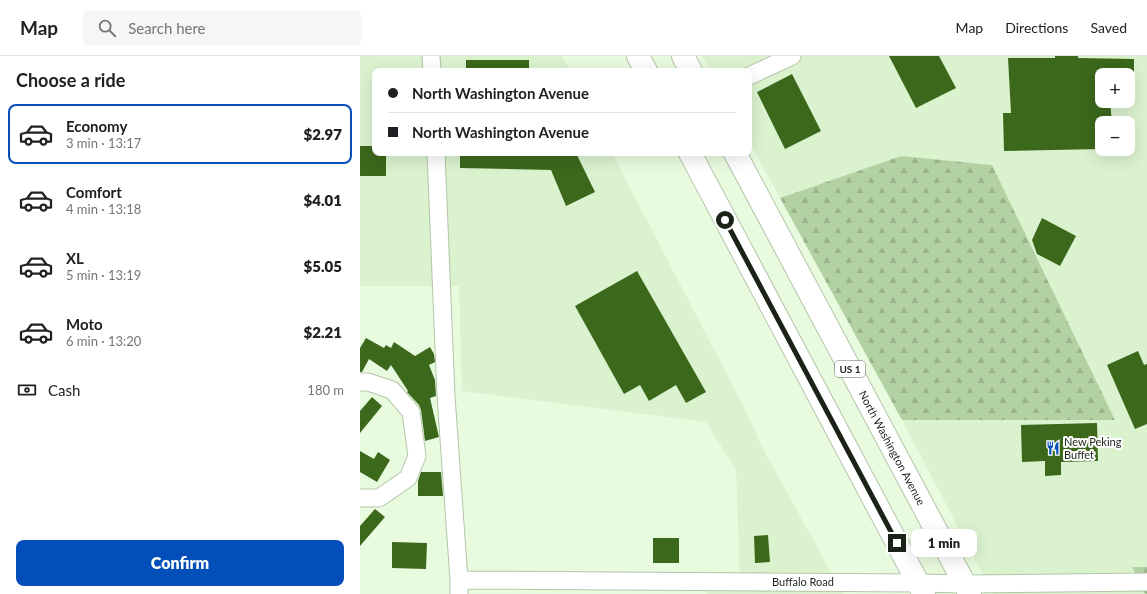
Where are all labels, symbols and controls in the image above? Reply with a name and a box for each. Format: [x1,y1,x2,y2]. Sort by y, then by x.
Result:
search box [82,10,362,46]
text: Map [20,16,58,39]
icon: search [96,17,118,39]
text: Search here [128,19,206,37]
text: Map [956,19,983,36]
text: Directions [1005,19,1068,36]
text: Saved [1090,19,1127,36]
map controls [1095,68,1135,156]
button: + [1095,68,1135,108]
text: Choose a ride [16,69,125,91]
text: North Washington Avenue [412,84,589,102]
icon: car [18,116,54,152]
button: − [1095,116,1135,156]
text: Economy [66,117,127,135]
text: North Washington Avenue [412,123,589,141]
text: $2.97 [304,125,342,143]
text: 3 min · 13:17 [66,135,141,151]
icon: car [18,182,54,218]
text: Comfort [66,183,122,201]
text: $4.01 [304,191,342,209]
text: 4 min · 13:18 [66,201,141,217]
route start [716,211,734,229]
icon: car [18,248,54,284]
text: XL [66,249,84,267]
text: $5.05 [304,257,342,275]
text: 5 min · 13:19 [66,267,141,283]
icon: car [18,314,54,350]
text: Moto [66,315,103,333]
text: $2.21 [304,323,342,341]
text: 6 min · 13:20 [66,333,141,349]
road number: US 1 [835,361,865,377]
icon: cash [16,379,38,401]
text: Cash [48,381,80,399]
text: 180 m [307,382,344,398]
street label: North Washington Avenue [857,388,928,507]
place label: New Peking Buffet [1064,435,1122,461]
restaurant icon: New Peking Buffet [1045,440,1061,456]
callout: 1 min [911,529,977,557]
route end [888,534,906,552]
text: 1 min [928,535,960,551]
button: Confirm [16,540,344,586]
street label: Buffalo Road [772,575,834,588]

